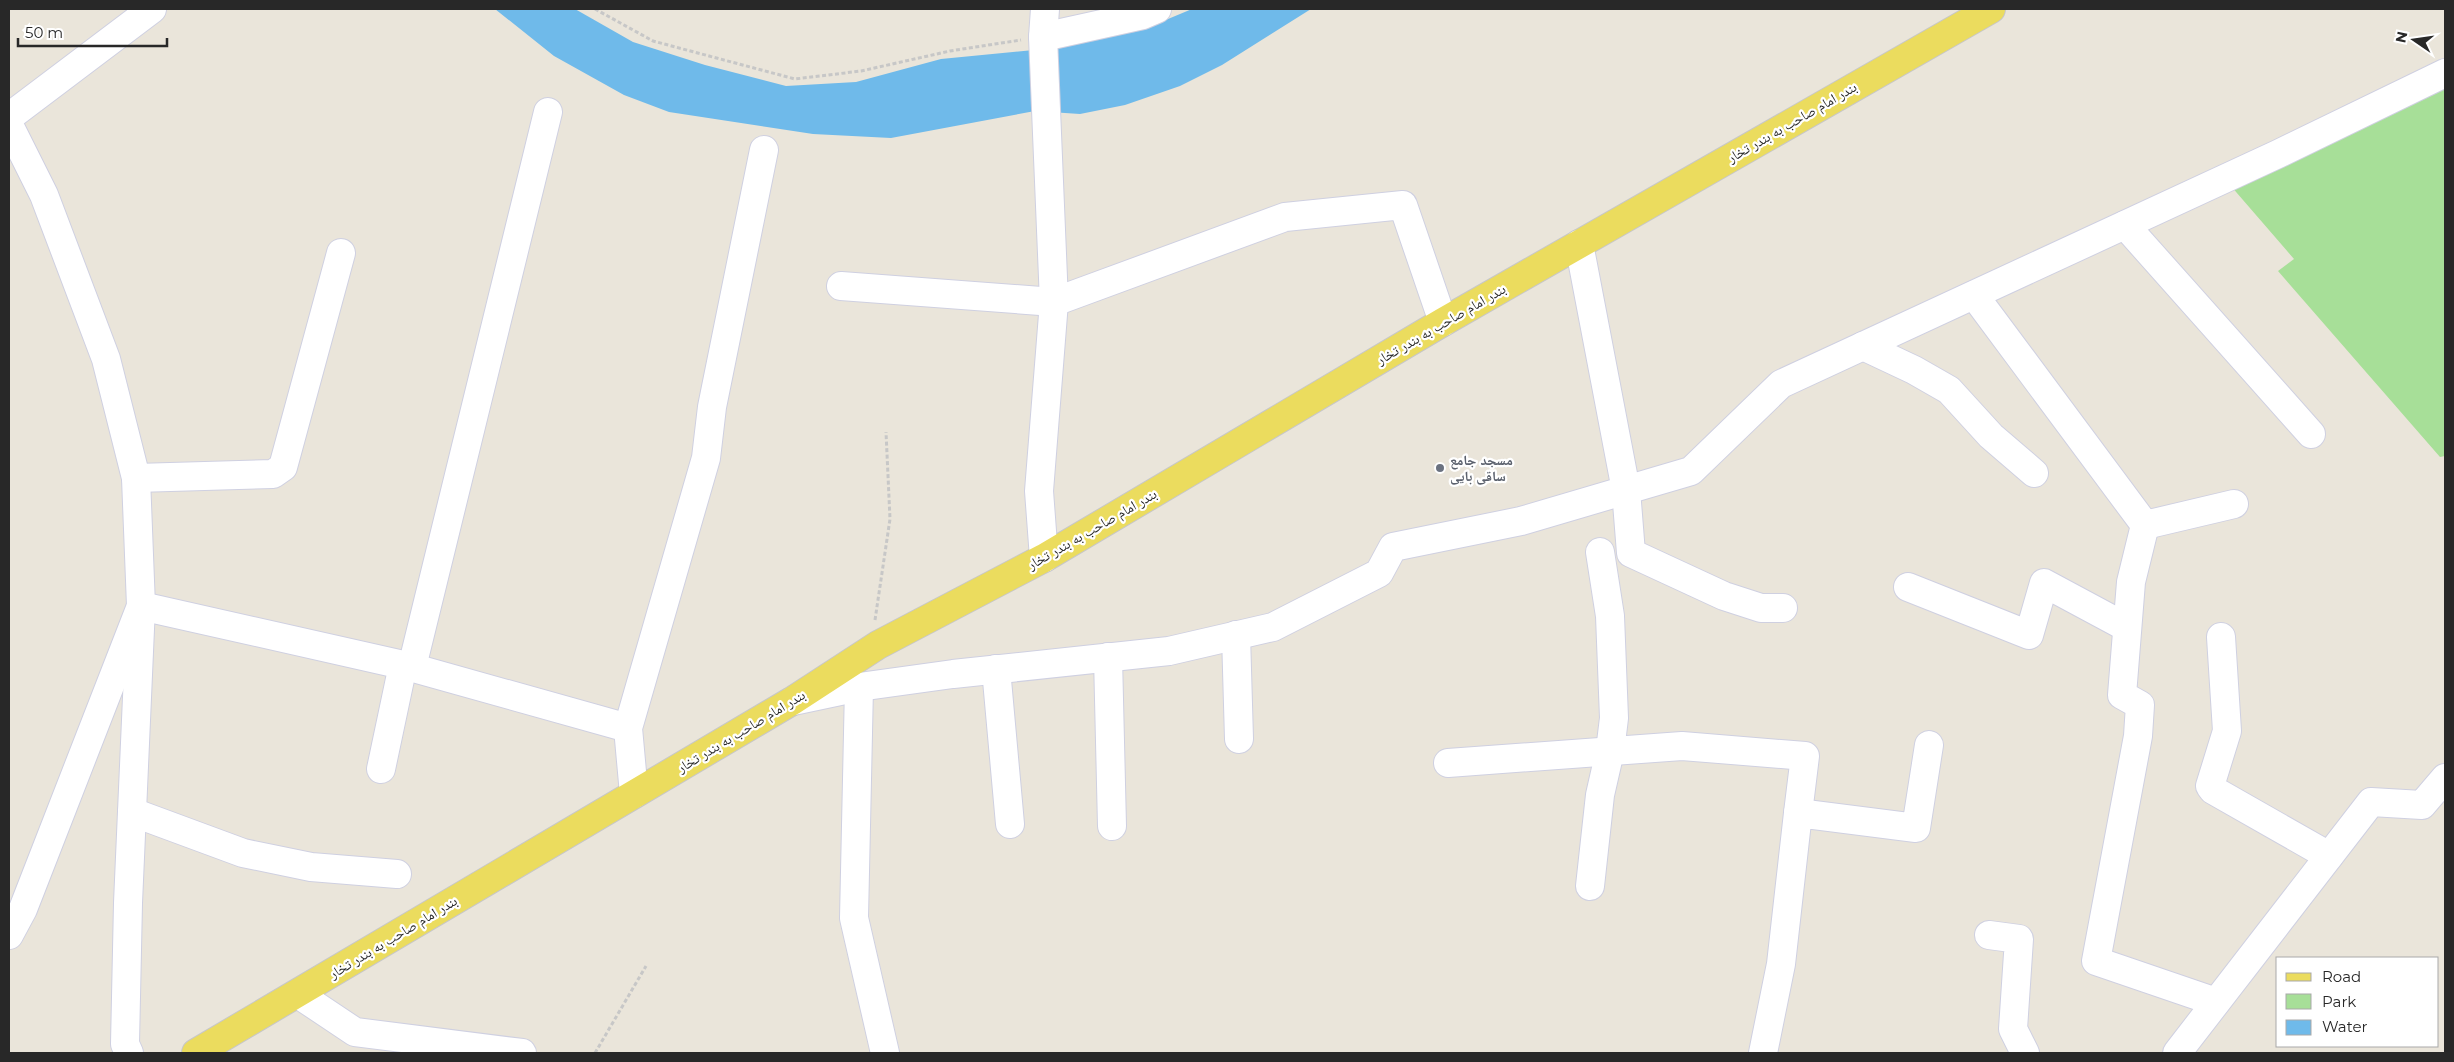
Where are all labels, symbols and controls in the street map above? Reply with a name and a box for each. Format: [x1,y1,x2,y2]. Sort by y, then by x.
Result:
scale bar [18,15,166,47]
north arrow [2389,15,2439,65]
text: 50 m [25,23,63,42]
text: N [2391,30,2411,45]
street label: بندر امام صاحب به بندر تخار [1723,77,1861,168]
street label: بندر امام صاحب به بندر تخار [1372,279,1510,370]
place label: مسجد جامع ساقی بایی [1450,451,1513,485]
marker: مسجد جامع ساقی بایی [1434,462,1446,474]
street label: بندر امام صاحب به بندر تخار [1023,484,1161,575]
street label: بندر امام صاحب به بندر تخار [673,685,809,778]
street label: بندر امام صاحب به بندر تخار [325,891,461,984]
legend [2276,957,2439,1047]
text: Road [2322,967,2361,986]
text: Park [2322,992,2356,1011]
text: Water [2322,1017,2368,1036]

